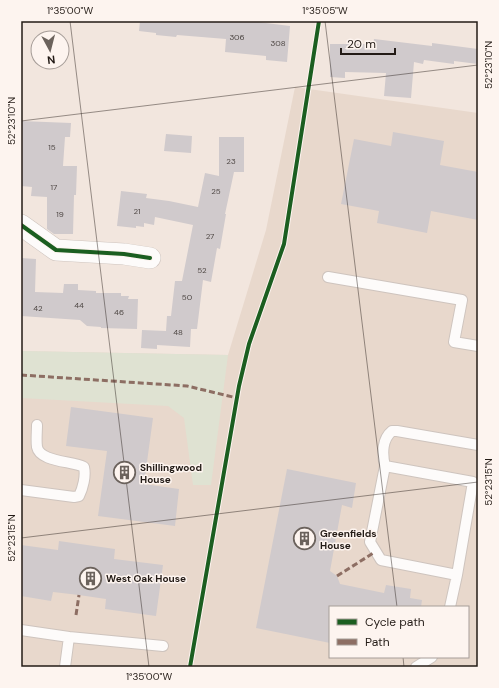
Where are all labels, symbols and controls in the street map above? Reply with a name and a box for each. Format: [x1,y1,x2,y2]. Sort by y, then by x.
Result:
text: 1°35'00"W [47,4,93,17]
text: 1°35'05"W [302,4,348,17]
north arrow [30,30,70,70]
scale bar [341,30,395,56]
house number: 306 [229,32,245,42]
text: 20 m [347,36,376,52]
house number: 308 [270,38,286,48]
text: 52°23'10"N [482,41,495,89]
text: N [46,52,56,67]
text: 52°23'10"N [5,97,18,145]
house number: 15 [48,142,56,152]
house number: 23 [226,156,236,166]
house number: 17 [51,182,57,192]
house number: 25 [211,186,221,196]
house number: 21 [133,206,141,216]
house number: 19 [56,209,64,219]
house number: 27 [206,231,214,241]
house number: 52 [197,265,207,275]
house number: 50 [182,292,193,302]
house number: 44 [74,300,84,310]
house number: 42 [33,303,43,313]
house number: 46 [114,307,124,317]
house number: 48 [173,327,183,337]
text: 52°23'15"N [482,458,495,506]
building icon: Shillingwood House [112,460,138,486]
place label: Shillingwood House [140,461,202,486]
text: 52°23'15"N [5,514,18,562]
building icon: Greenfields House [291,526,317,552]
place label: Greenfields House [320,527,377,552]
building icon: West Oak House [78,565,104,591]
place label: West Oak House [106,572,186,585]
legend [329,606,469,658]
text: Cycle path [365,614,425,630]
text: Path [365,634,390,650]
text: 1°35'00"W [126,670,172,683]

